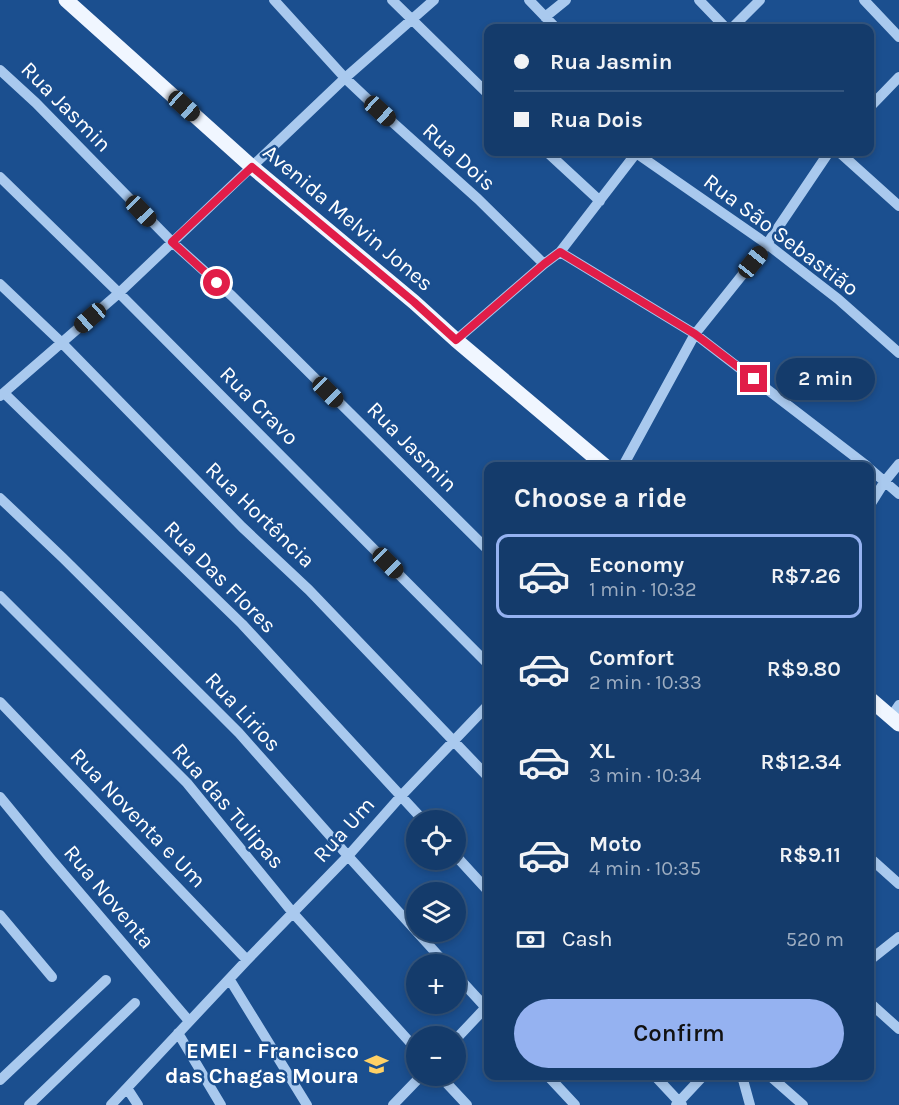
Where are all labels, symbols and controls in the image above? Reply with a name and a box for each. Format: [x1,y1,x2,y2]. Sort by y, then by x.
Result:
text: Rua Jasmin [550,49,672,75]
street label: Rua Jasmin [15,56,117,158]
car [165,87,203,125]
car [361,92,399,130]
text: Rua Dois [550,107,643,133]
street label: Rua Dois [417,118,501,196]
street label: Avenida Melvin Jones [258,139,438,297]
street label: Rua São Sebastião [698,168,864,302]
car [122,192,160,230]
car [735,242,771,282]
route start [203,269,230,296]
car [71,299,109,337]
callout: 2 min [775,358,874,400]
street label: Rua Cravo [214,361,304,451]
route end [740,365,767,392]
text: 2 min [798,367,853,390]
car [309,373,347,411]
street label: Rua Jasmin [361,396,463,498]
street label: Rua Hortência [200,456,320,574]
text: Choose a ride [514,482,687,514]
street label: Rua Das Flores [158,515,282,639]
car [369,544,407,582]
icon: car [517,549,571,603]
text: Economy [589,552,684,578]
text: R$7.26 [771,563,841,589]
text: 1 min · 10:32 [589,578,697,601]
icon: car [517,642,571,696]
text: Comfort [589,645,674,671]
text: R$9.80 [767,656,841,682]
street label: Rua Lirios [200,667,286,757]
text: 2 min · 10:33 [589,671,702,694]
icon: car [517,735,571,789]
street label: Rua das Tulipas [166,738,290,874]
text: XL [589,738,615,764]
street label: Rua Noventa e Um [65,743,211,893]
text: R$12.34 [761,749,841,775]
text: 3 min · 10:34 [589,764,701,787]
street label: Rua Um [308,792,380,868]
map controls [406,810,466,1086]
button: locate [406,810,466,870]
icon: car [517,828,571,882]
text: Moto [589,831,642,857]
street label: Rua Noventa [58,840,160,954]
text: R$9.11 [779,842,841,868]
text: 4 min · 10:35 [589,857,701,880]
button: layers [406,882,466,942]
icon: cash [514,923,547,956]
text: Cash [562,926,612,952]
text: 520 m [786,928,844,951]
button: + [406,954,466,1014]
button: Confirm [514,999,844,1068]
button: − [406,1026,466,1086]
place label: EMEI - Francisco das Chagas Moura [165,1038,359,1089]
school or university icon: EMEI - Francisco das Chagas Moura [364,1051,390,1077]

